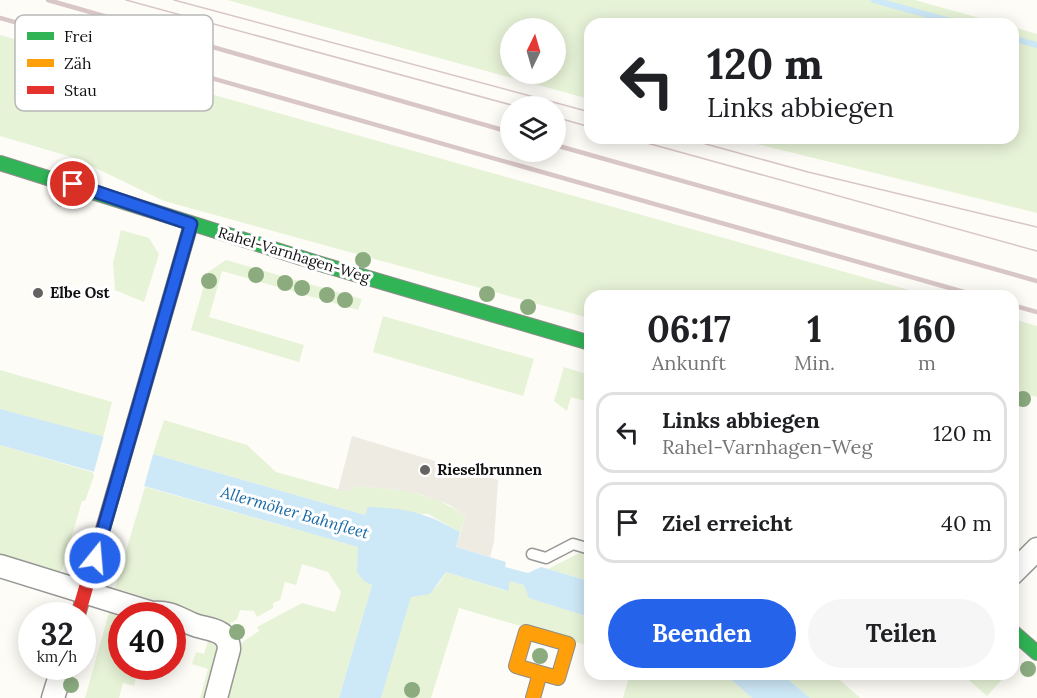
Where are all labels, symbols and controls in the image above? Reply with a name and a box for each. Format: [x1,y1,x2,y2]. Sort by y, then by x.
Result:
legend [15,15,213,111]
north arrow [500,18,566,84]
map controls [500,18,566,162]
text: Frei [64,26,93,46]
text: 120 m [707,37,823,91]
icon: left [608,42,686,120]
text: Zäh [64,53,92,73]
text: Stau [64,80,97,100]
text: Links abbiegen [707,90,894,124]
button: layers [500,96,566,162]
pin [47,158,98,209]
icon: arrive [56,167,89,200]
street label: Rahel-Varnhagen-Weg [216,222,373,287]
place label: Elbe Ost [50,283,110,302]
marker: Elbe Ost [31,286,45,300]
text: 06:17 [647,306,731,352]
text: 1 [807,306,822,352]
text: 160 [898,306,956,352]
text: Ankunft [652,350,726,375]
text: Min. [794,350,835,375]
text: m [918,350,936,375]
text: Links abbiegen [662,406,820,434]
icon: left [611,416,644,449]
text: 120 m [933,419,992,447]
text: Rahel-Varnhagen-Weg [662,434,872,459]
place label: Rieselbrunnen [437,460,543,479]
marker: Rieselbrunnen [418,463,432,477]
water label: Allermöher Bahnfleet [218,481,371,543]
icon: arrive [611,506,644,539]
text: Ziel erreicht [662,509,793,537]
text: 40 m [941,509,992,537]
position arrow [63,526,127,590]
button: Beenden [608,599,796,668]
button: Teilen [808,599,995,668]
speed limit sign: 40 [108,602,186,680]
text: 32 [41,615,73,653]
text: km/h [37,647,77,666]

